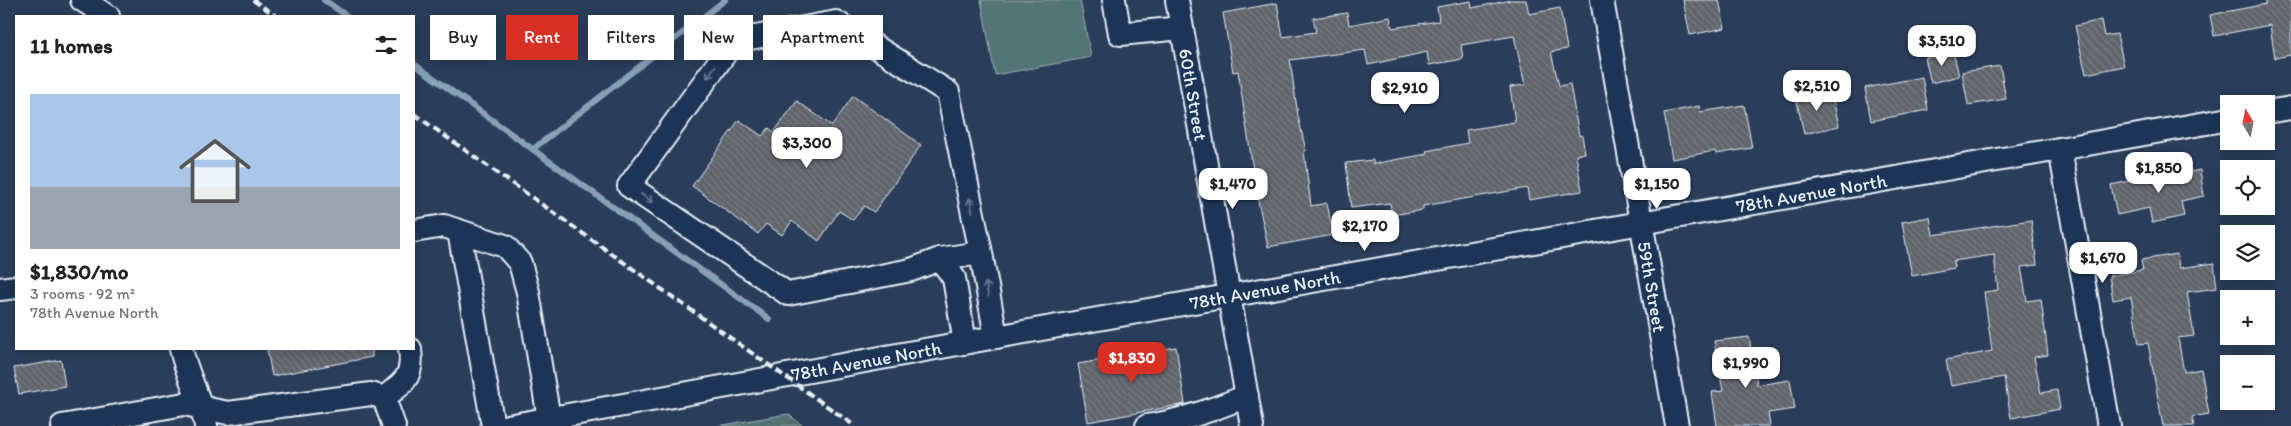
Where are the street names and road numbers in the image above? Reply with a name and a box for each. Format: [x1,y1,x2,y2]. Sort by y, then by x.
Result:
street label: 60th Street [1174,47,1213,143]
street label: 78th Avenue North [1734,169,1889,218]
street label: 59th Street [1633,240,1671,334]
street label: 78th Avenue North [1188,265,1343,315]
street label: 78th Avenue North [789,336,944,386]

